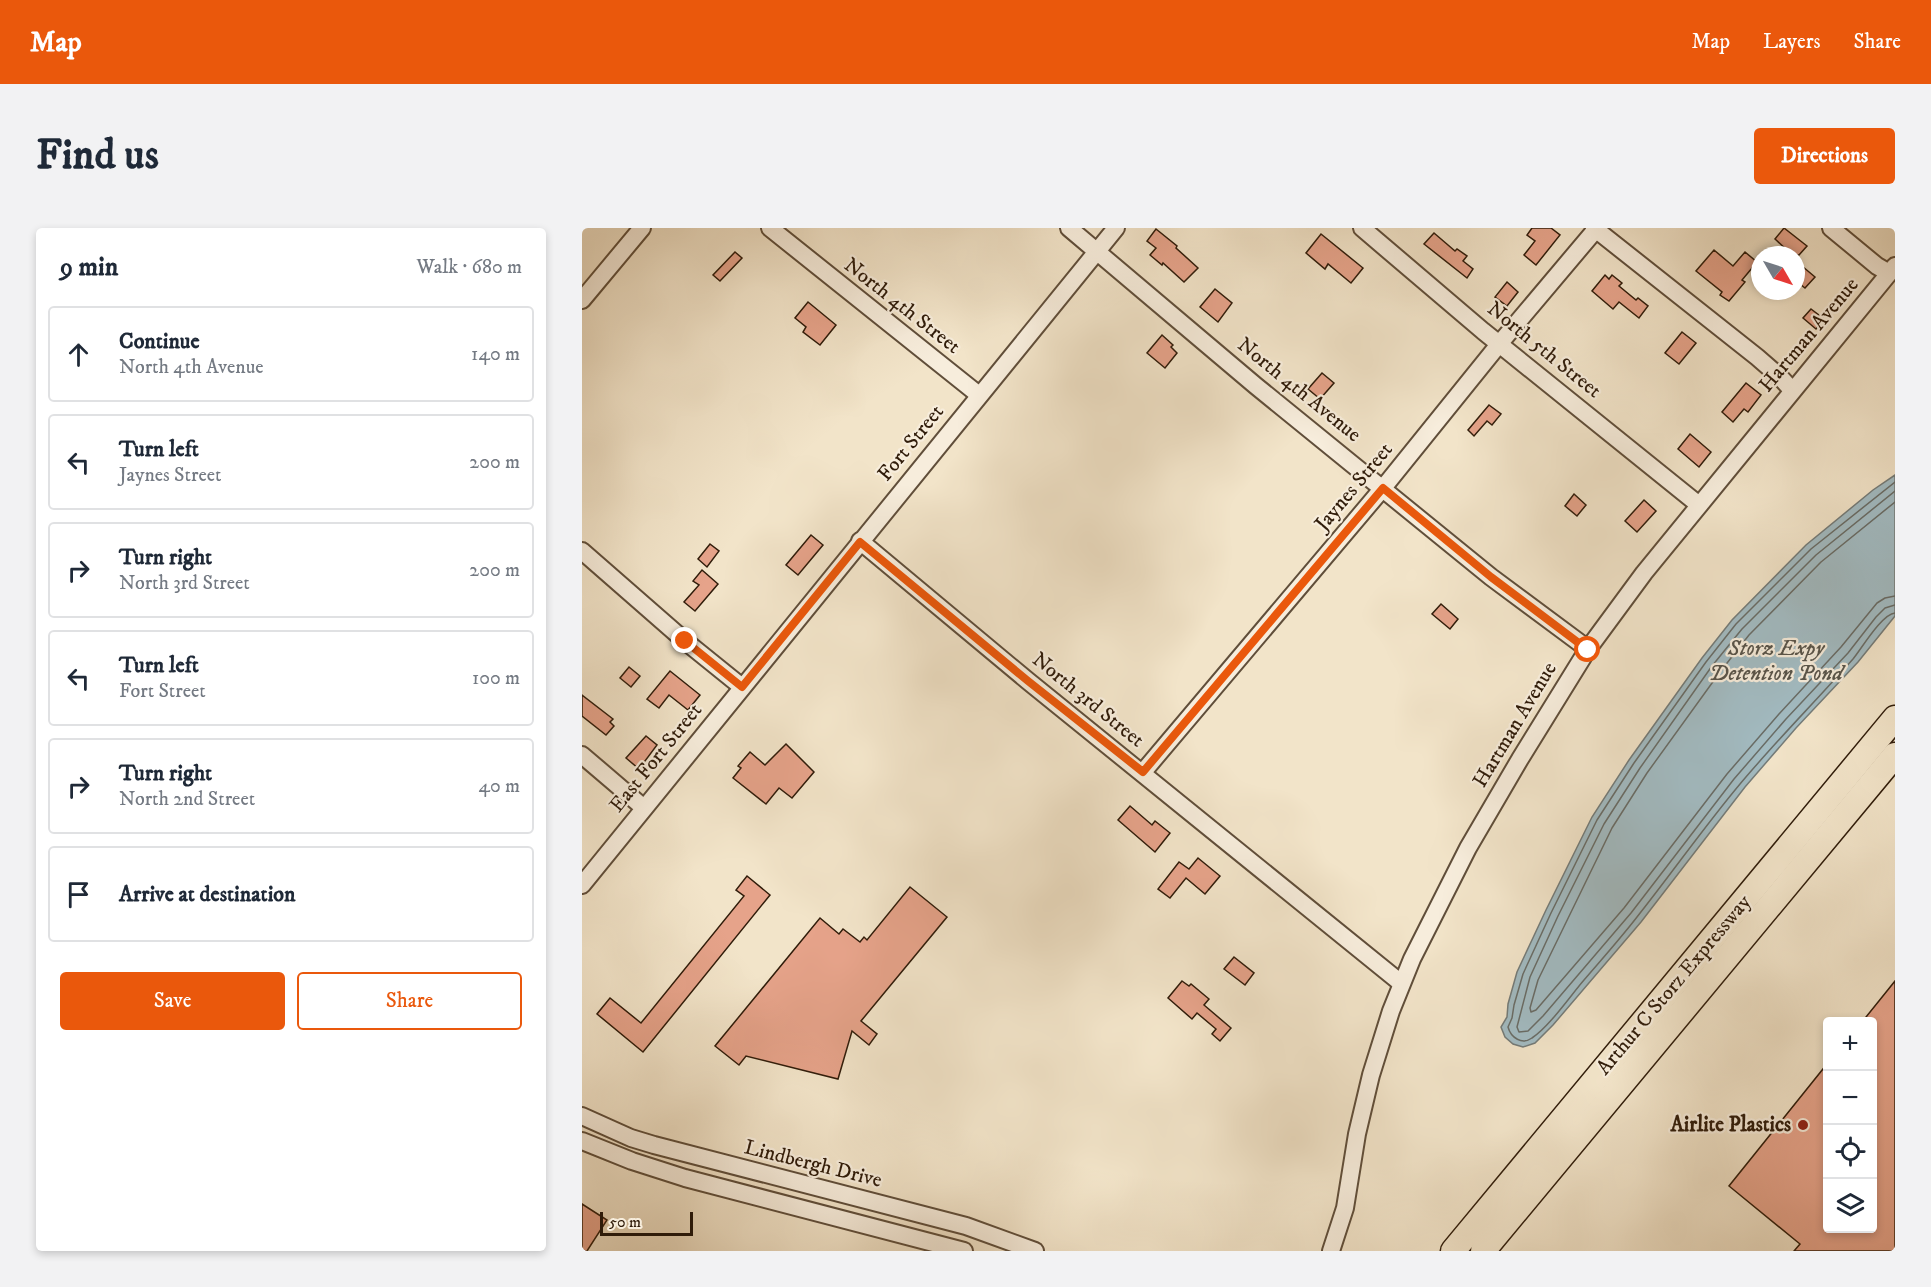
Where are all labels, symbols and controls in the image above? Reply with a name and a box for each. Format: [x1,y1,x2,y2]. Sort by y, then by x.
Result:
text: Map [30,25,82,60]
text: Map [1691,29,1730,55]
text: Layers [1763,29,1821,55]
text: Share [1854,29,1901,55]
button: Directions [1754,128,1895,184]
text: Find us [36,130,159,182]
north arrow [1751,246,1805,300]
text: 9 min [60,251,118,284]
street label: North 4th Street [838,252,966,360]
text: Walk · 680 m [417,255,522,280]
street label: Hartman Avenue [1753,272,1865,398]
street label: North 5th Street [1482,296,1607,404]
text: Continue [119,328,200,355]
street label: North 4th Avenue [1232,332,1366,448]
icon: ahead [62,338,95,371]
text: 140 m [471,342,520,367]
text: North 4th Avenue [119,355,264,380]
street label: Fort Street [872,399,950,487]
text: Turn left [119,436,199,463]
street label: Jaynes Street [1308,437,1399,538]
icon: left [62,446,95,479]
text: 200 m [469,450,520,475]
text: Jaynes Street [119,463,221,488]
text: Turn right [119,544,212,571]
icon: right [62,554,95,587]
text: 200 m [469,558,520,583]
text: North 3rd Street [119,571,250,596]
route end [671,627,697,653]
water label: Storz Expy Detention Pond [1709,635,1847,687]
route start [1574,636,1600,662]
street label: North 3rd Street [1026,647,1150,753]
text: Turn left [119,652,199,679]
street label: Hartman Avenue [1467,657,1563,792]
icon: left [62,662,95,695]
text: 100 m [472,666,520,691]
text: Fort Street [119,679,206,704]
street label: East Fort Street [604,698,708,818]
text: Turn right [119,760,212,787]
icon: right [62,770,95,803]
text: 40 m [478,774,520,799]
text: North 2nd Street [119,787,255,812]
icon: arrive [62,878,95,911]
text: Arrive at destination [119,881,296,908]
street label: Arthur C Storz Expressway [1591,889,1758,1080]
button: Save [60,972,285,1030]
button: Share [297,972,522,1030]
map controls [1823,1017,1877,1233]
button: + [1823,1017,1877,1071]
button: − [1823,1071,1877,1125]
place label: Airlite Plastics [1669,1112,1791,1138]
marker: Airlite Plastics [1796,1118,1810,1132]
button: locate [1823,1125,1877,1179]
street label: Lindbergh Drive [742,1134,885,1194]
button: layers [1823,1179,1877,1233]
scale bar [600,1209,693,1236]
text: 50 m [609,1212,641,1232]

